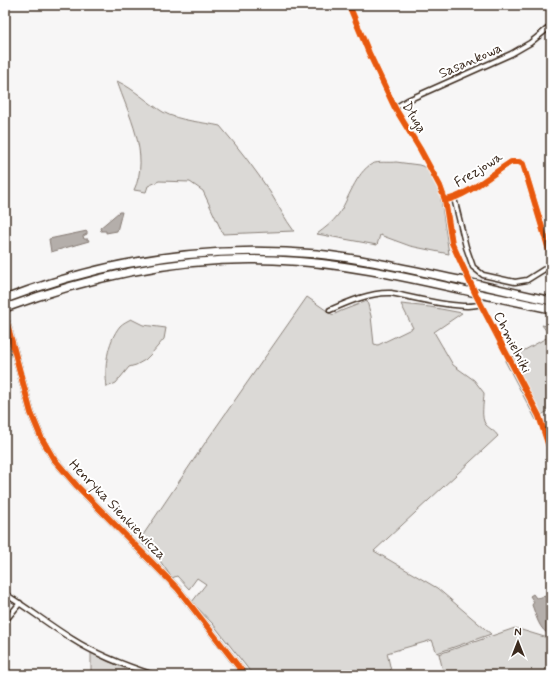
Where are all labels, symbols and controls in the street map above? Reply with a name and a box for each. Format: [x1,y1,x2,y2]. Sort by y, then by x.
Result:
street label: Sasankowa [436,39,505,83]
street label: Długa [398,98,431,137]
street label: Frezjowa [451,148,507,192]
street label: Chmielniki [489,309,535,376]
street label: Henryka Sienkiewicza [65,456,170,564]
north arrow [498,622,538,662]
text: N [514,626,522,640]

